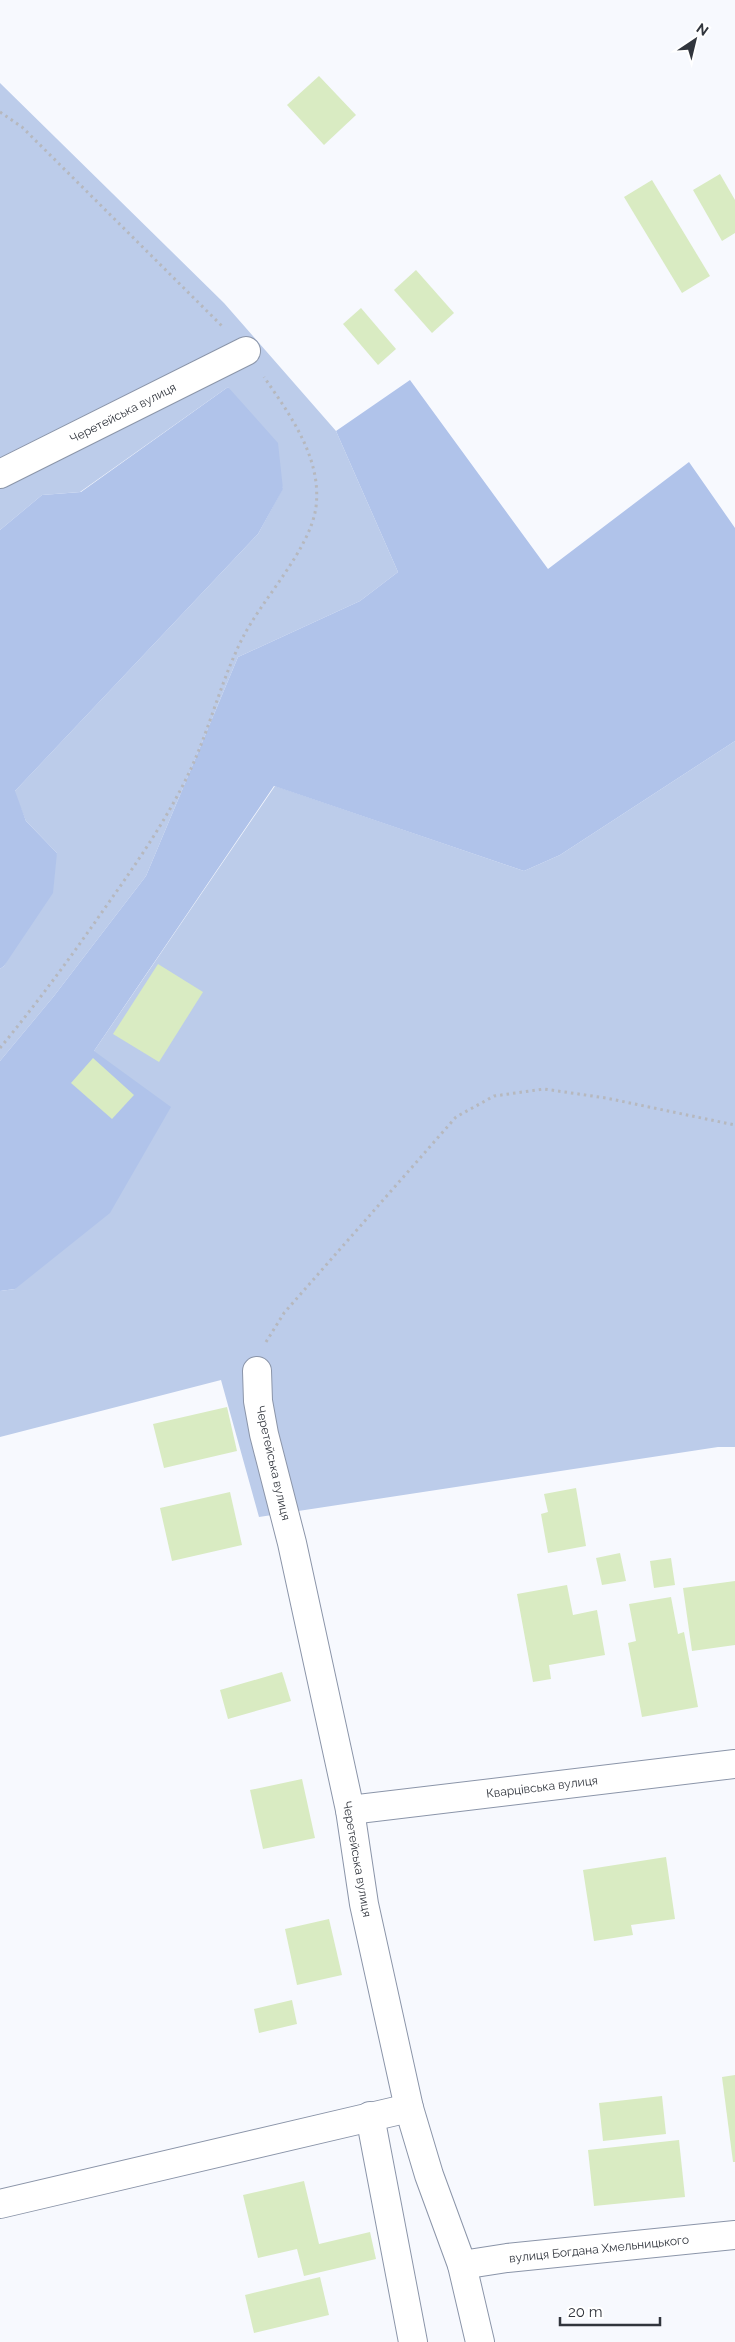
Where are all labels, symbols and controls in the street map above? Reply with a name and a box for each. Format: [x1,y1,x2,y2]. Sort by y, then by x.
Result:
north arrow [670,15,720,65]
text: N [693,20,711,39]
street label: Черетейська вулиця [68,380,178,446]
street label: Черетейська вулиця [253,1404,293,1522]
street label: Кварцівська вулиця [485,1773,599,1801]
street label: Черетейська вулиця [340,1800,374,1918]
street label: вулиця Богдана Хмельницького [508,2233,690,2265]
scale bar [560,2294,660,2326]
text: 20 m [568,2303,603,2321]

